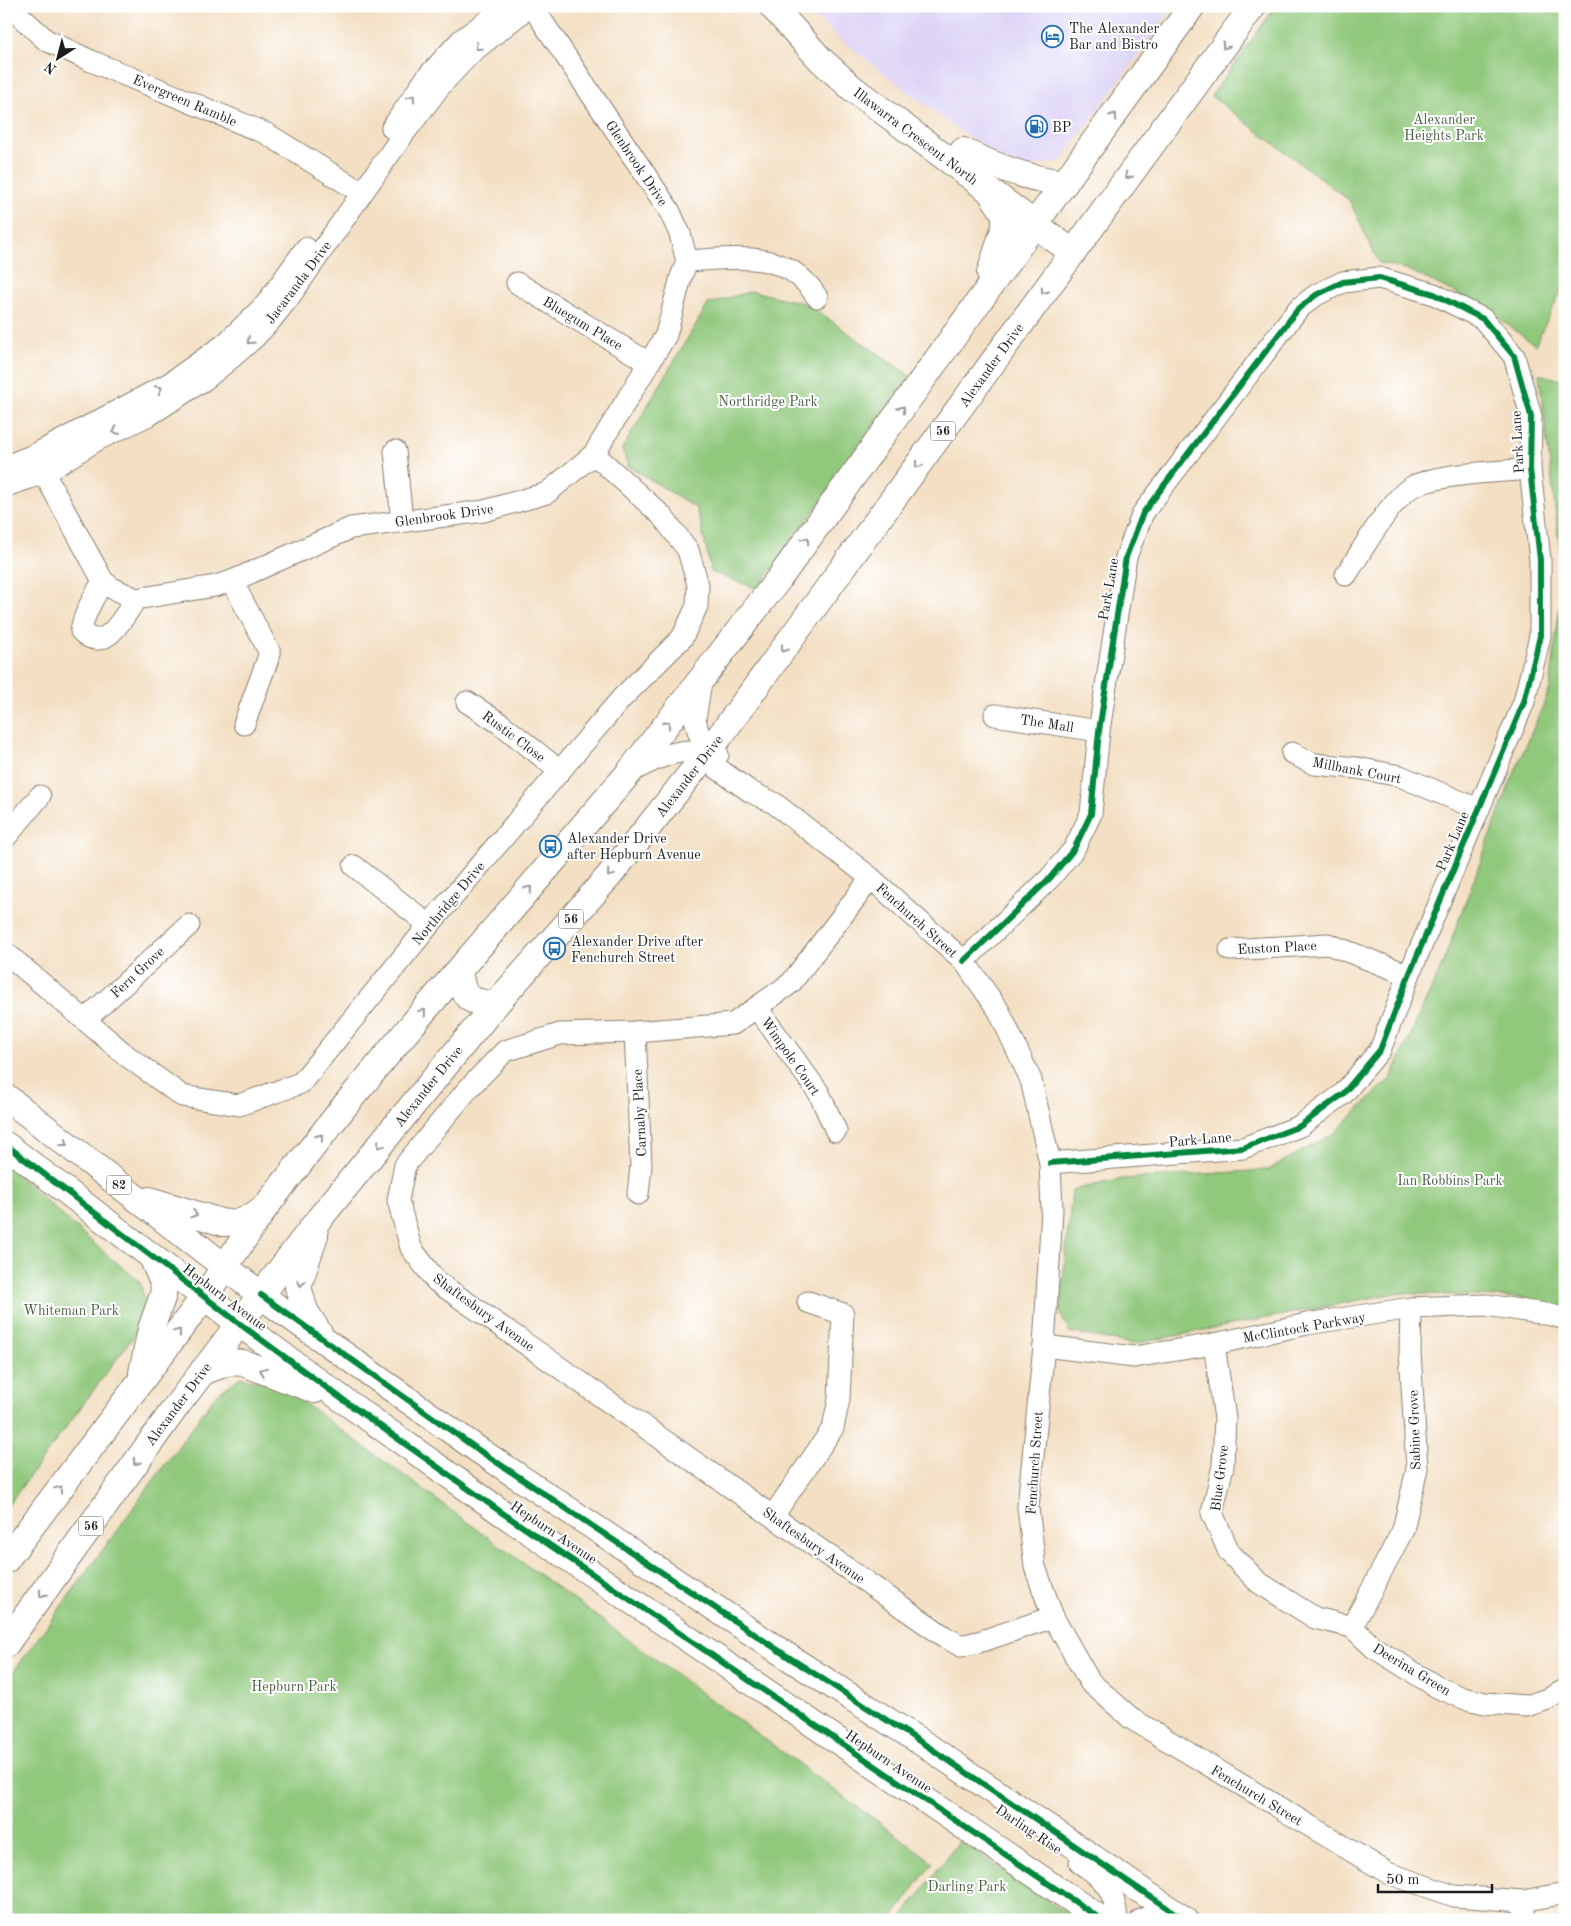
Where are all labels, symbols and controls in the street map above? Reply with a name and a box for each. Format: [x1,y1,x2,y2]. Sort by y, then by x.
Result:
place label: The Alexander Bar and Bistro [1069,22,1159,52]
hotel icon: The Alexander Bar and Bistro [1041,24,1065,48]
north arrow [32,32,82,82]
one-way arrow [1221,40,1231,49]
one-way arrow [475,41,484,50]
text: N [42,59,59,77]
street label: Evergreen Ramble [130,73,239,129]
street label: Illawarra Crescent North [851,86,981,188]
one-way arrow [406,94,415,104]
one-way arrow [1108,112,1117,121]
park label: Alexander Heights Park [1404,113,1484,143]
fuel station icon: BP [1024,115,1048,139]
street label: Glenbrook Drive [603,118,670,209]
place label: BP [1052,121,1071,135]
one-way arrow [1125,170,1134,180]
street label: Jacaranda Drive [263,239,334,327]
one-way arrow [1041,285,1050,295]
street label: Bluegum Place [540,295,625,353]
street label: Alexander Drive [957,321,1027,410]
one-way arrow [247,335,256,344]
one-way arrow [154,385,163,395]
park label: Northridge Park [718,395,818,409]
one-way arrow [896,405,905,414]
street label: Park Lane [1509,410,1527,474]
road number: 56 [930,422,956,441]
one-way arrow [112,424,121,435]
one-way arrow [914,460,924,469]
street label: Glenbrook Drive [394,502,494,530]
one-way arrow [801,537,809,546]
street label: Park Lane [1097,557,1121,621]
one-way arrow [781,643,790,653]
street label: Rustic Close [479,709,548,765]
street label: The Mall [1019,713,1075,735]
one-way arrow [661,721,669,730]
street label: Alexander Drive [654,733,726,820]
street label: Millbank Court [1311,755,1403,786]
street label: Park Lane [1434,810,1472,873]
place label: Alexander Drive after Hepburn Avenue [567,832,701,862]
bus stop icon: Alexander Drive after Hepburn Avenue [539,834,563,858]
street label: Northridge Drive [410,859,488,948]
one-way arrow [607,869,616,878]
street label: Fenchurch Street [873,881,960,961]
one-way arrow [523,886,532,895]
road number: 56 [558,910,584,929]
place label: Alexander Drive after Fenchurch Street [571,935,704,965]
bus stop icon: Alexander Drive after Fenchurch Street [543,937,567,961]
street label: Euston Place [1237,939,1317,957]
street label: Fern Grove [108,945,167,1001]
one-way arrow [417,1008,426,1017]
street label: Wimpole Court [758,1015,822,1098]
street label: Alexander Drive [392,1043,466,1130]
street label: Carnaby Place [631,1069,649,1157]
street label: Park Lane [1168,1130,1232,1150]
one-way arrow [314,1134,322,1143]
one-way arrow [59,1138,68,1146]
one-way arrow [377,1139,386,1148]
park label: Ian Robbins Park [1397,1174,1503,1188]
road number: 82 [106,1176,132,1194]
one-way arrow [190,1208,198,1218]
street label: Hepburn Avenue [180,1262,269,1334]
street label: Shaftesbury Avenue [430,1271,537,1354]
one-way arrow [296,1279,307,1287]
park label: Whiteman Park [23,1304,119,1318]
street label: McClintock Parkway [1241,1310,1367,1346]
one-way arrow [173,1329,181,1338]
street label: Alexander Drive [143,1361,214,1449]
one-way arrow [259,1367,268,1377]
street label: Sabine Grove [1407,1390,1423,1470]
street label: Fenchurch Street [1024,1411,1046,1516]
street label: Blue Grove [1209,1444,1231,1512]
one-way arrow [133,1456,142,1465]
one-way arrow [54,1486,62,1495]
street label: Hepburn Avenue [508,1499,599,1567]
street label: Shaftesbury Avenue [760,1505,867,1586]
road number: 56 [78,1516,104,1535]
one-way arrow [39,1588,48,1598]
street label: Deerina Green [1370,1641,1453,1699]
park label: Hepburn Park [251,1680,337,1694]
street label: Hepburn Avenue [843,1728,934,1796]
street label: Fenchurch Street [1208,1763,1305,1829]
street label: Darling Rise [993,1803,1064,1857]
scale bar [1378,1861,1492,1893]
text: 50 m [1386,1873,1420,1888]
park label: Darling Park [927,1880,1007,1894]

